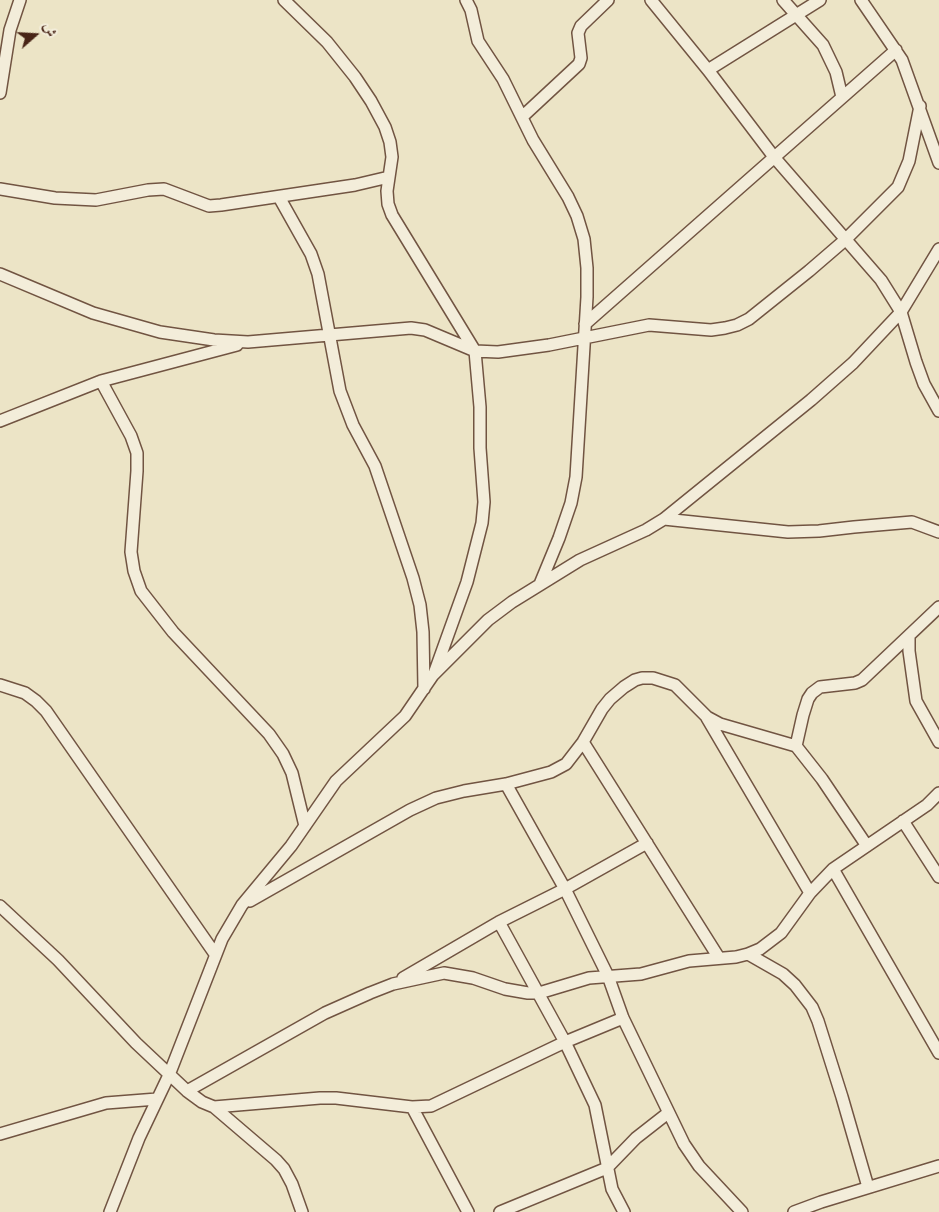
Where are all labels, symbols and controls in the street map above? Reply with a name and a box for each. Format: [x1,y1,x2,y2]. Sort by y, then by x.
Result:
north arrow [10,10,60,60]
text: ش [38,21,60,40]

